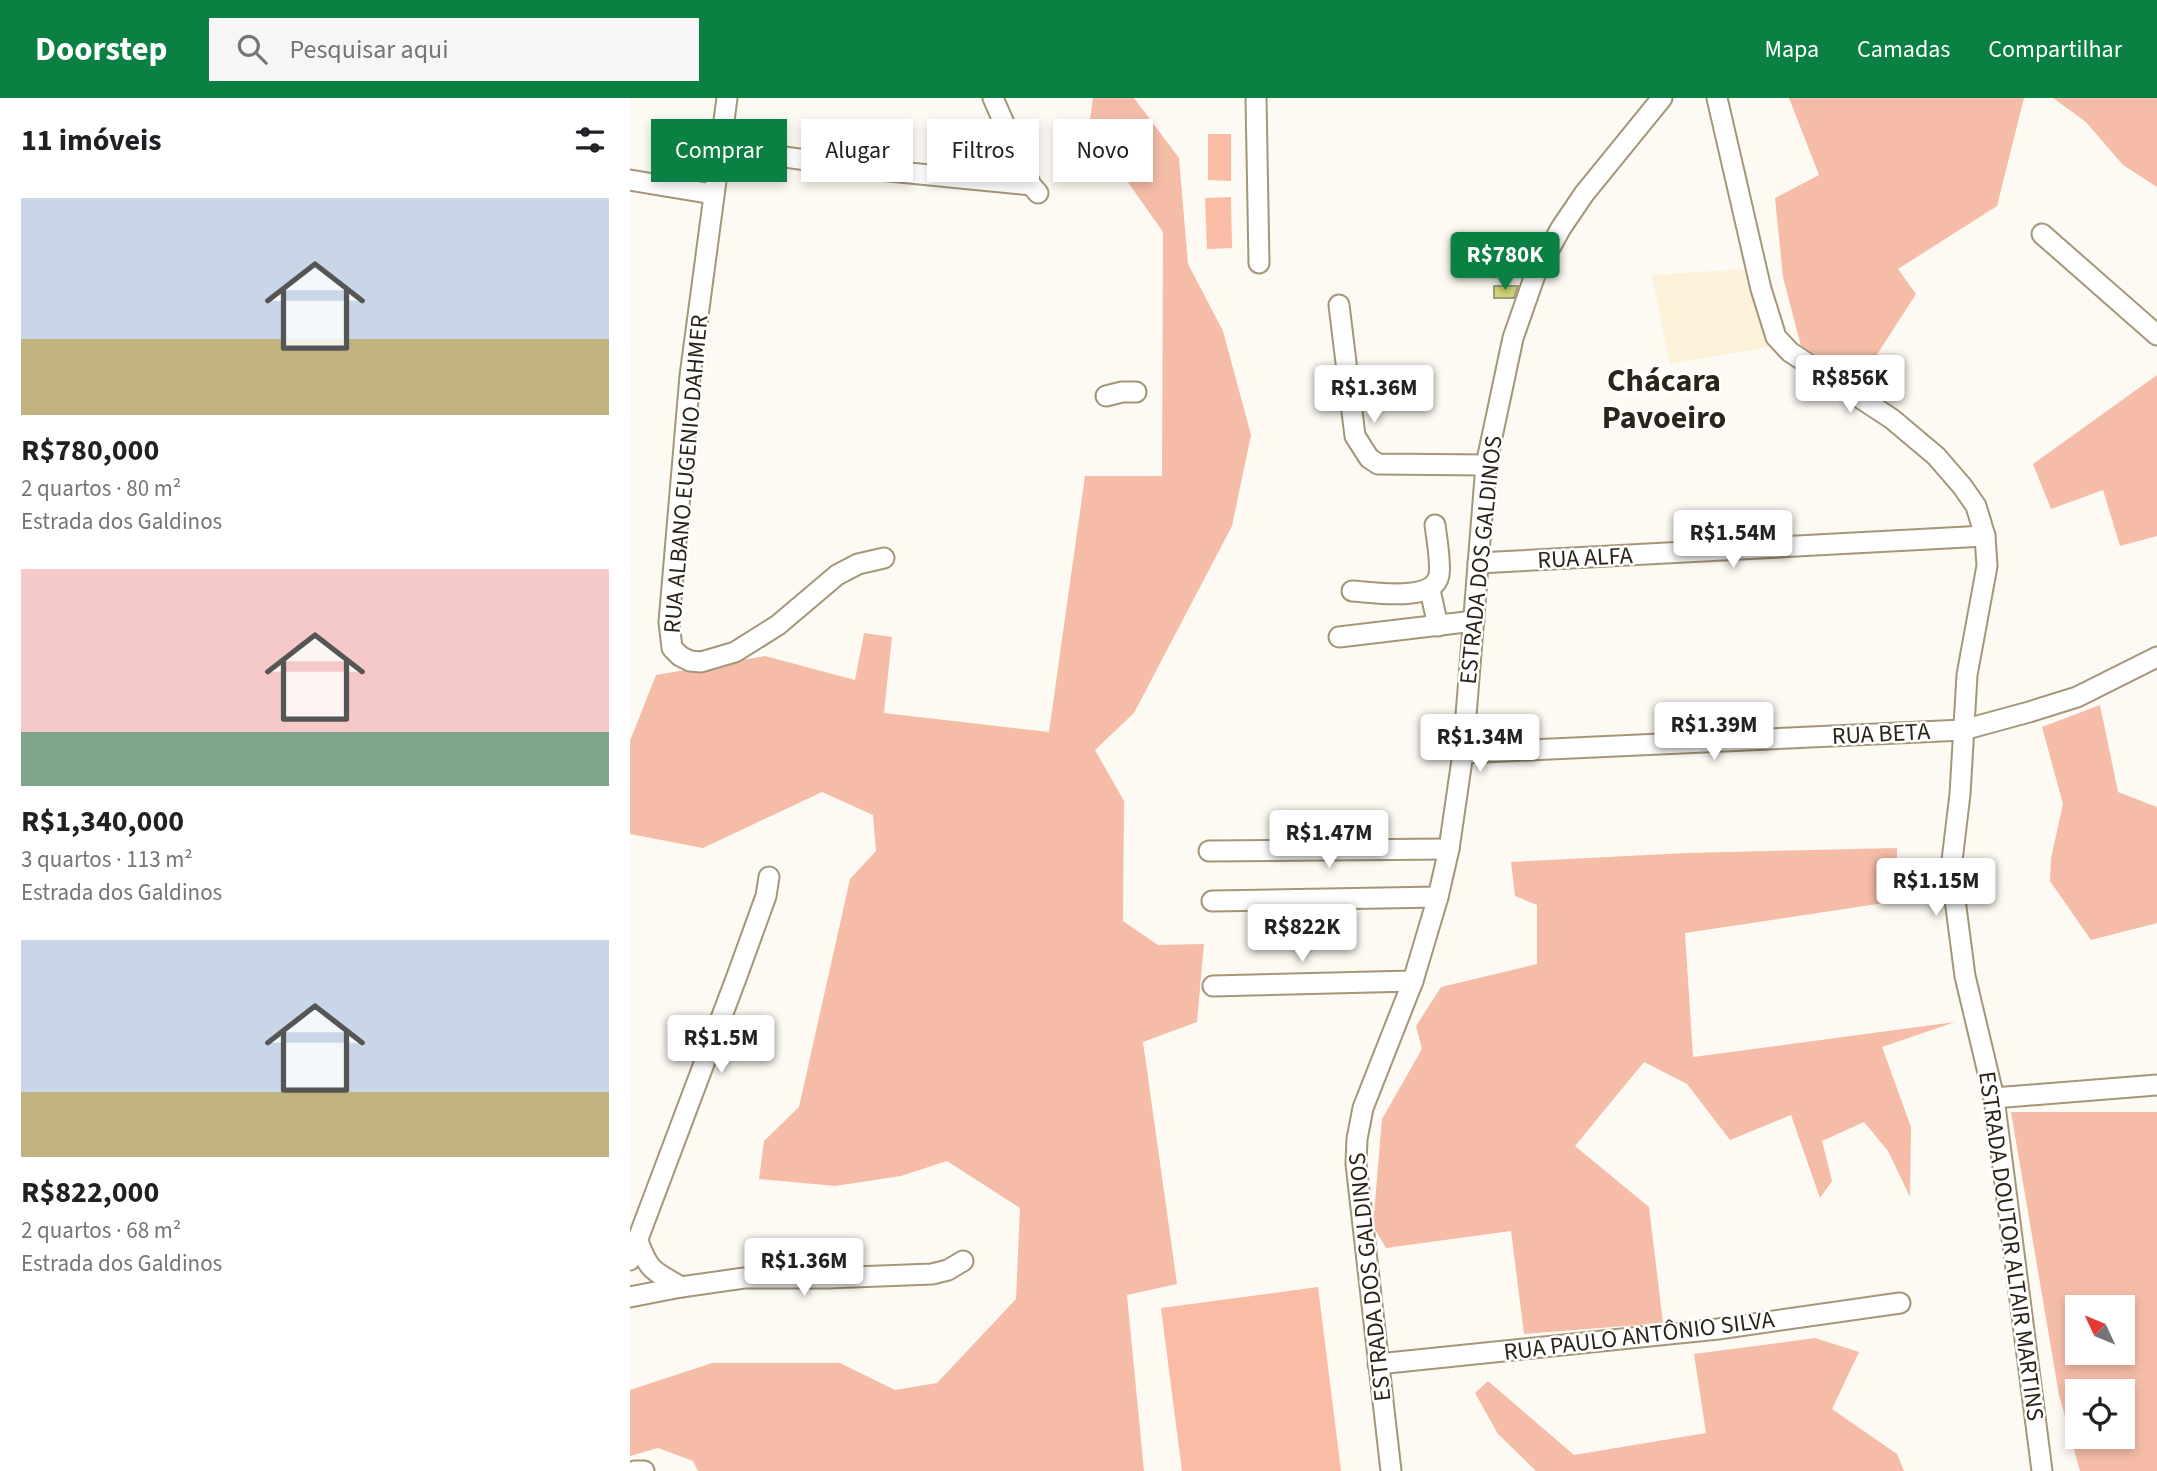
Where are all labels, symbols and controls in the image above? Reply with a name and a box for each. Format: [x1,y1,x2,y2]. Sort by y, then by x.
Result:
search box [209,18,699,81]
text: Doorstep [35,26,167,73]
icon: search [233,30,271,68]
text: Pesquisar aqui [289,31,449,68]
text: Mapa [1764,32,1819,67]
text: Camadas [1857,32,1950,67]
text: Compartilhar [1988,32,2122,67]
text: 11 imóveis [21,119,162,162]
chip: Comprar [651,119,787,182]
chip: Alugar [801,119,913,182]
chip: Filtros [927,119,1039,182]
chip: Novo [1053,119,1153,182]
icon: filters [571,121,609,159]
pin: R$780K [1448,232,1562,292]
text: R$780K [1467,238,1543,271]
icon: home [252,243,378,369]
street label: RUA ALBANO EUGENIO DAHMER [655,313,717,635]
pin: R$856K [1793,356,1907,415]
district label: Chácara Pavoeiro [1602,358,1726,441]
text: R$856K [1812,361,1888,394]
pin: R$1.36M [1309,366,1439,425]
text: R$1.36M [1330,371,1418,404]
text: R$780,000 [21,429,159,472]
street label: ESTRADA DOS GALDINOS [1451,434,1511,686]
text: 2 quartos · 80 m² [21,472,181,505]
text: Estrada dos Galdinos [21,505,222,538]
pin: R$1.54M [1668,510,1798,570]
text: R$1.54M [1689,516,1777,549]
street label: RUA ALFA [1537,538,1633,578]
icon: home [252,614,378,740]
pin: R$1.39M [1649,702,1779,762]
text: R$1.39M [1670,708,1758,741]
pin: R$1.34M [1415,714,1545,774]
street label: RUA BETA [1831,714,1931,754]
text: R$1.34M [1436,720,1524,753]
text: R$1,340,000 [21,800,184,843]
pin: R$1.47M [1264,810,1394,870]
text: R$1.47M [1285,816,1373,849]
text: 3 quartos · 113 m² [21,843,193,876]
pin: R$1.15M [1871,858,2001,918]
text: R$1.15M [1892,864,1980,897]
text: Estrada dos Galdinos [21,876,222,909]
pin: R$822K [1245,904,1359,964]
text: R$822K [1264,910,1340,943]
icon: home [252,985,378,1111]
pin: R$1.5M [664,1016,778,1075]
text: R$1.5M [684,1021,758,1054]
street label: ESTRADA DOUTOR ALTAIR MARTINS [1969,1069,2053,1423]
street label: ESTRADA DOS GALDINOS [1340,1151,1400,1403]
text: R$822,000 [21,1171,159,1214]
text: 2 quartos · 68 m² [21,1214,181,1247]
pin: R$1.36M [739,1238,869,1298]
text: R$1.36M [760,1244,848,1277]
text: Estrada dos Galdinos [21,1247,222,1280]
north arrow [2065,1295,2135,1365]
map controls [2065,1295,2135,1449]
street label: RUA PAULO ANTÔNIO SILVA [1502,1302,1776,1370]
button: locate [2065,1379,2135,1449]

